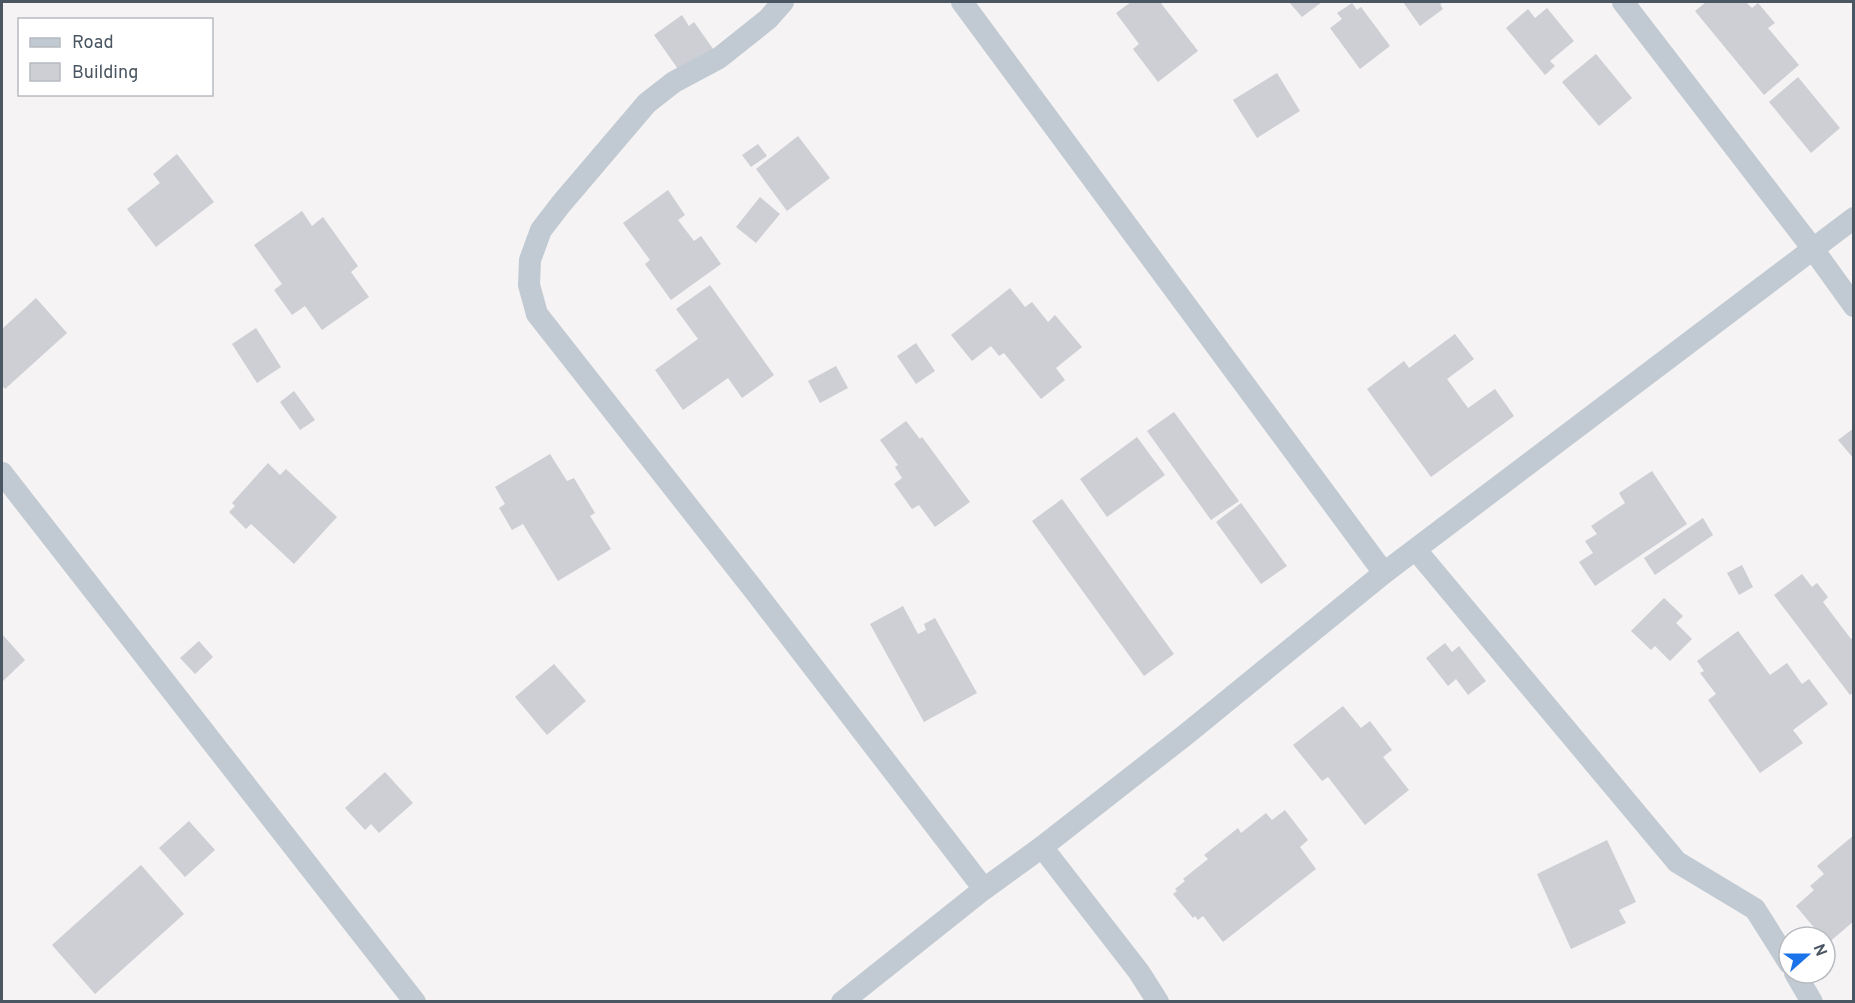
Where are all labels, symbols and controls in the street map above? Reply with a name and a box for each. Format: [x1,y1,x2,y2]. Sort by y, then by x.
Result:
legend [18,18,213,96]
text: Road [72,32,114,55]
text: Building [72,62,138,85]
north arrow [1777,925,1837,985]
text: N [1808,941,1831,959]

